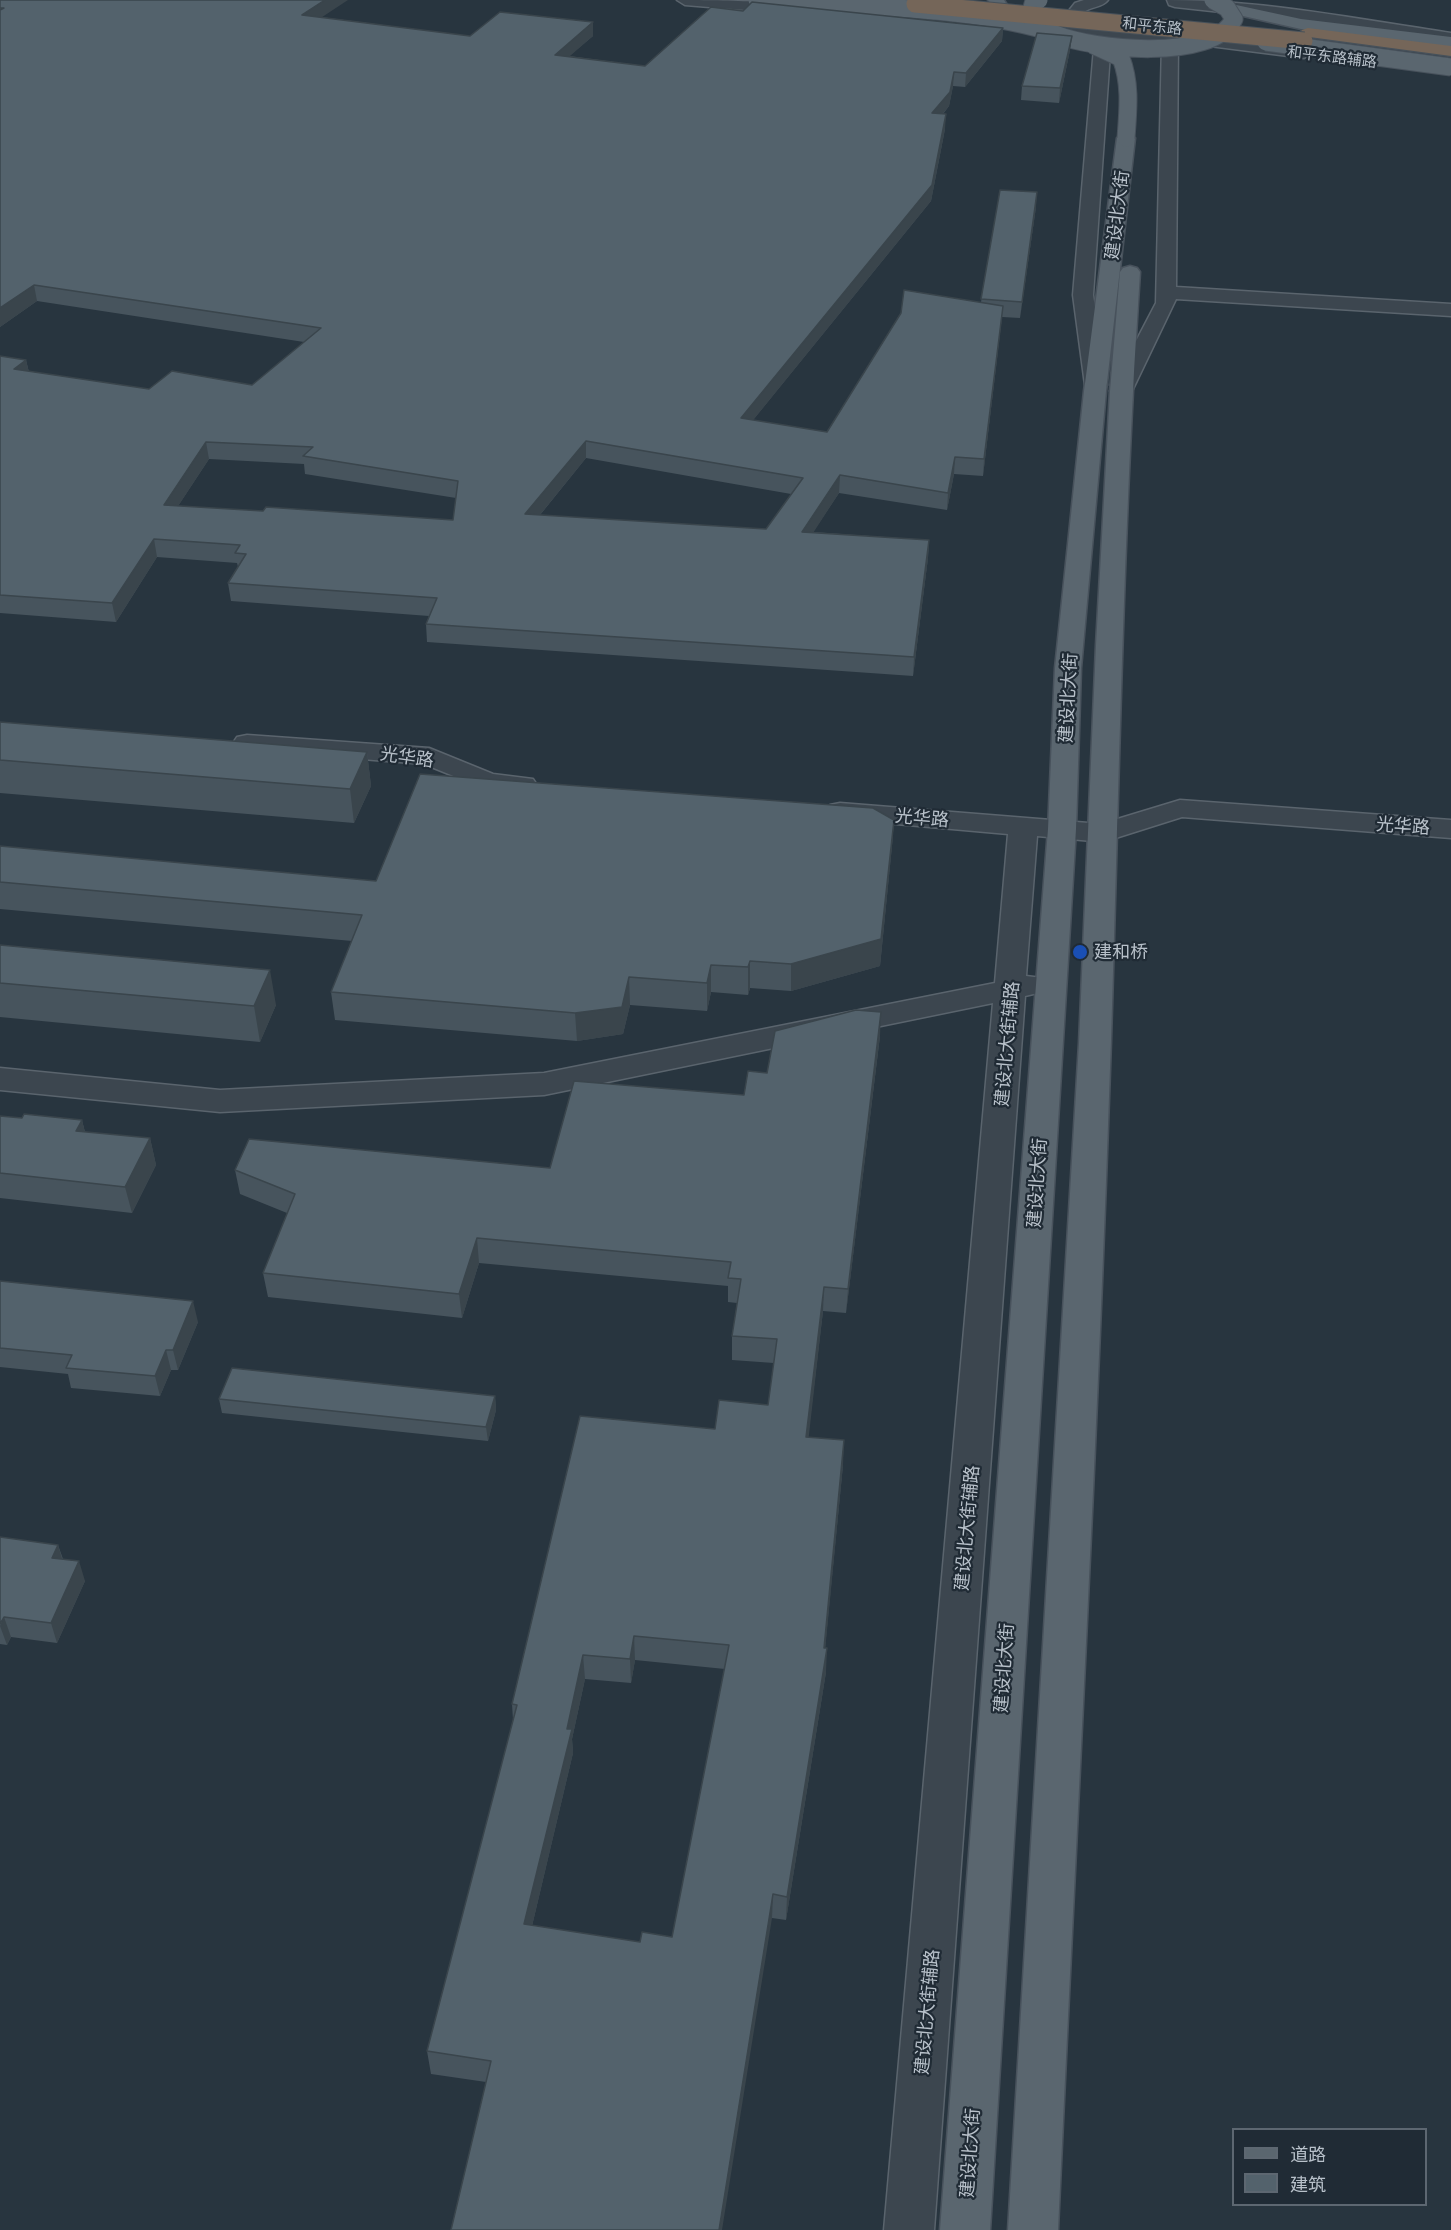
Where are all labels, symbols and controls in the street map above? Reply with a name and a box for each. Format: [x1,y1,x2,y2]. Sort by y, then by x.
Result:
street label: 和平东路 [1121,14,1183,38]
street label: 和平东路辅路 [1286,43,1378,71]
street label: 建设北大街 [1101,169,1133,261]
street label: 建设北大街 [1055,652,1081,744]
street label: 光华路 [379,743,435,771]
street label: 光华路 [894,805,950,831]
street label: 光华路 [1375,813,1431,839]
place label: 建和桥 [1094,941,1148,963]
marker: 建和桥 [1071,943,1089,961]
street label: 建设北大街辅路 [991,980,1023,1108]
street label: 建设北大街 [1023,1137,1051,1229]
street label: 建设北大街辅路 [951,1464,983,1592]
street label: 建设北大街 [990,1622,1018,1714]
street label: 建设北大街辅路 [911,1948,943,2076]
street label: 建设北大街 [956,2107,984,2199]
legend [1232,2128,1427,2206]
text: 道路 [1290,2143,1326,2165]
text: 建筑 [1290,2173,1326,2195]

